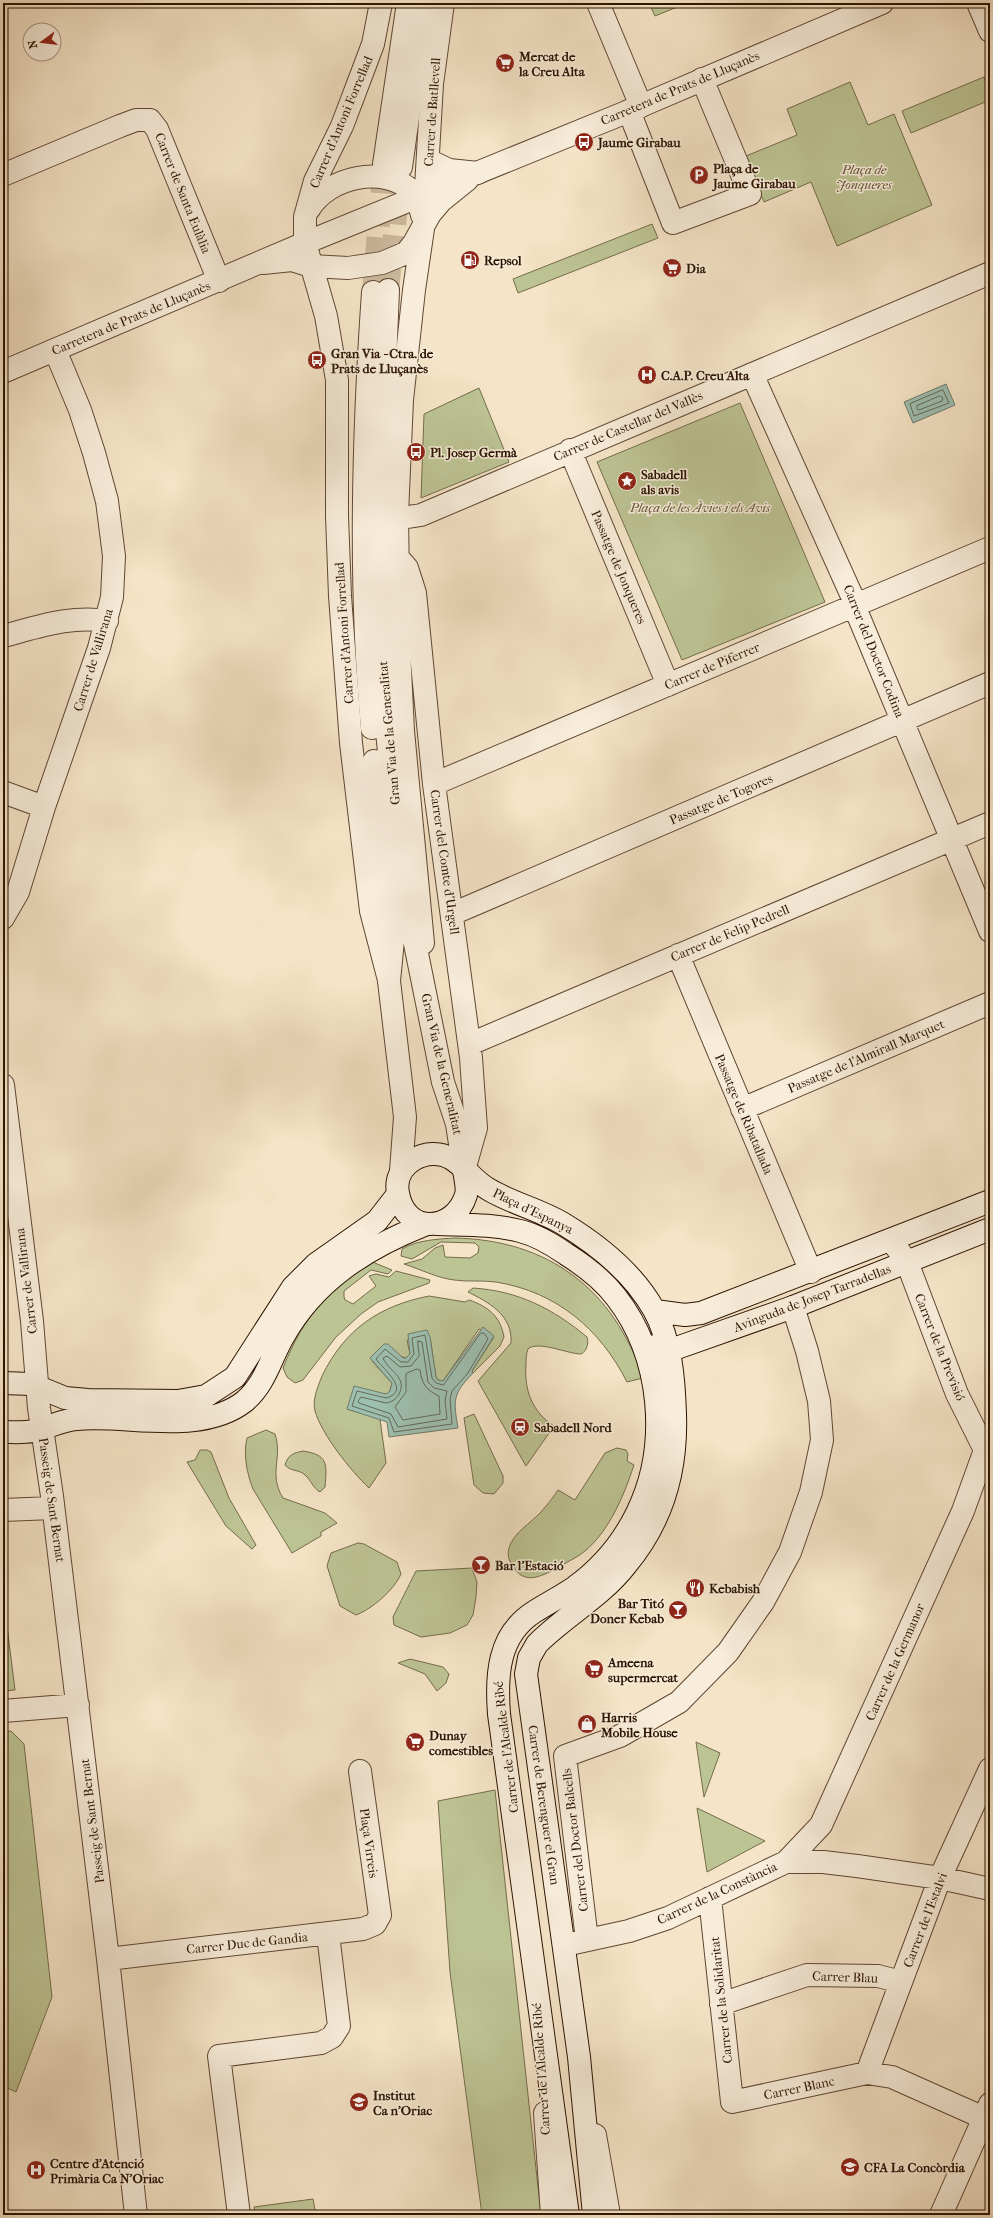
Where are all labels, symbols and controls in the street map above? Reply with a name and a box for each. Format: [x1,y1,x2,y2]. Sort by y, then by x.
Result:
north arrow [22,22,62,62]
text: N [25,38,40,50]
street label: Carretera de Prats de Lluçanès [598,48,762,129]
place label: Mercat de la Creu Alta [518,49,586,79]
supermarket icon: Mercat de la Creu Alta [494,52,516,74]
street label: Carrer d'Antoni Forrellad [306,53,376,190]
street label: Carrer de Batllevell [421,57,443,167]
street label: Carrer de Santa Eulàlia [152,130,214,256]
bus stop icon: Jaume Girabau [573,131,595,153]
place label: Jaume Girabau [596,135,681,151]
place label: Plaça de Jaume Girabau [711,161,796,192]
park label: Plaça de Jonqueres [836,162,893,192]
parking icon: Plaça de Jaume Girabau [688,164,710,186]
fuel station icon: Repsol [459,249,481,271]
place label: Repsol [484,253,522,269]
supermarket icon: Dia [661,257,683,279]
place label: Dia [686,261,707,276]
street label: Carretera de Prats de Lluçanès [49,278,213,359]
place label: Gran Via - Ctra. de Prats de Lluçanès [331,346,434,377]
bus stop icon: Gran Via - Ctra. de Prats de Lluçanès [306,349,328,371]
hospital icon: C.A.P. Creu Alta [636,364,658,386]
place label: C.A.P. Creu Alta [661,368,750,383]
street label: Carrer de Castellar del Vallès [551,388,705,464]
bus stop icon: Pl. Josep Germà [405,441,427,463]
place label: Pl. Josep Germà [430,445,518,461]
place label: Sabadell als avis [641,467,688,497]
place icon: Sabadell als avis [616,470,638,492]
park label: Plaça de les Àvies i els Avis [629,500,771,515]
street label: Passatge de Jonqueres [588,508,650,626]
street label: Carrer d'Antoni Forrellad [331,561,356,704]
street label: Carrer del Doctor Codina [840,582,908,720]
street label: Carrer de Vallirana [70,606,116,713]
street label: Carrer de Piferrer [662,639,762,693]
street label: Gran Via de la Generalitat [375,660,403,806]
street label: Passatge de Togores [667,770,775,828]
street label: Carrer del Comte d'Urgell [427,789,463,936]
street label: Carrer de Felip Pedrell [668,901,792,965]
street label: Gran Via de la Generalitat [418,992,466,1136]
street label: Passatge de l'Almirall Marquet [785,1016,947,1096]
street label: Passatge de Ribatallada [712,1052,777,1177]
street label: Plaça d'Espanya [490,1185,577,1238]
street label: Carrer de Vallirana [12,1226,40,1335]
street label: Avinguda de Josep Tarradellas [730,1261,893,1335]
street label: Carrer de la Previsió [912,1291,969,1403]
station icon: Sabadell Nord [509,1416,531,1438]
place label: Sabadell Nord [534,1420,612,1435]
street label: Passeig de Sant Bernat [36,1437,68,1564]
bar icon: Bar l'Estació [470,1554,492,1576]
place label: Bar l'Estació [495,1558,564,1573]
restaurant icon: Kebabish [684,1577,706,1599]
place label: Kebabish [709,1581,761,1596]
place label: Bar Titó Doner Kebab [590,1596,664,1626]
bar icon: Bar Titó Doner Kebab [667,1599,689,1621]
street label: Carrer de la Germanor [862,1601,928,1723]
place label: Ameena supermercat [607,1655,679,1686]
supermarket icon: Ameena supermercat [583,1658,605,1680]
street label: Carrer de l'Alcalde Ribé [490,1680,522,1814]
place label: Harris Mobile House [600,1710,678,1740]
shop icon: Harris Mobile House [576,1713,598,1735]
street label: Carrer de Berenguer el Gran [525,1724,563,1886]
place label: Dunay comestibles [429,1728,493,1758]
supermarket icon: Dunay comestibles [404,1731,426,1753]
street label: Passeig de Sant Bernat [77,1757,107,1884]
street label: Carrer del Doctor Balcells [559,1767,591,1912]
street label: Plaça Virreis [356,1807,381,1879]
street label: Carrer de la Constància [655,1858,780,1927]
street label: Carrer de l'Estalvi [900,1870,950,1970]
street label: Carrer Duc de Gandia [185,1929,310,1957]
street label: Carrer de la Solidaritat [707,1936,735,2064]
street label: Carrer Blau [812,1968,879,1986]
street label: Carrer de l'Alcalde Ribé [529,2002,553,2136]
street label: Carrer Blanc [762,2073,836,2103]
place label: Institut Ca n'Oriac [373,2088,432,2118]
school or university icon: Institut Ca n'Oriac [348,2091,370,2113]
place label: Centre d'Atenció Primària Ca N'Oriac [50,2156,164,2186]
school or university icon: CFA La Concòrdia [839,2156,861,2178]
hospital icon: Centre d'Atenció Primària Ca N'Oriac [25,2159,47,2181]
place label: CFA La Concòrdia [864,2160,966,2175]

